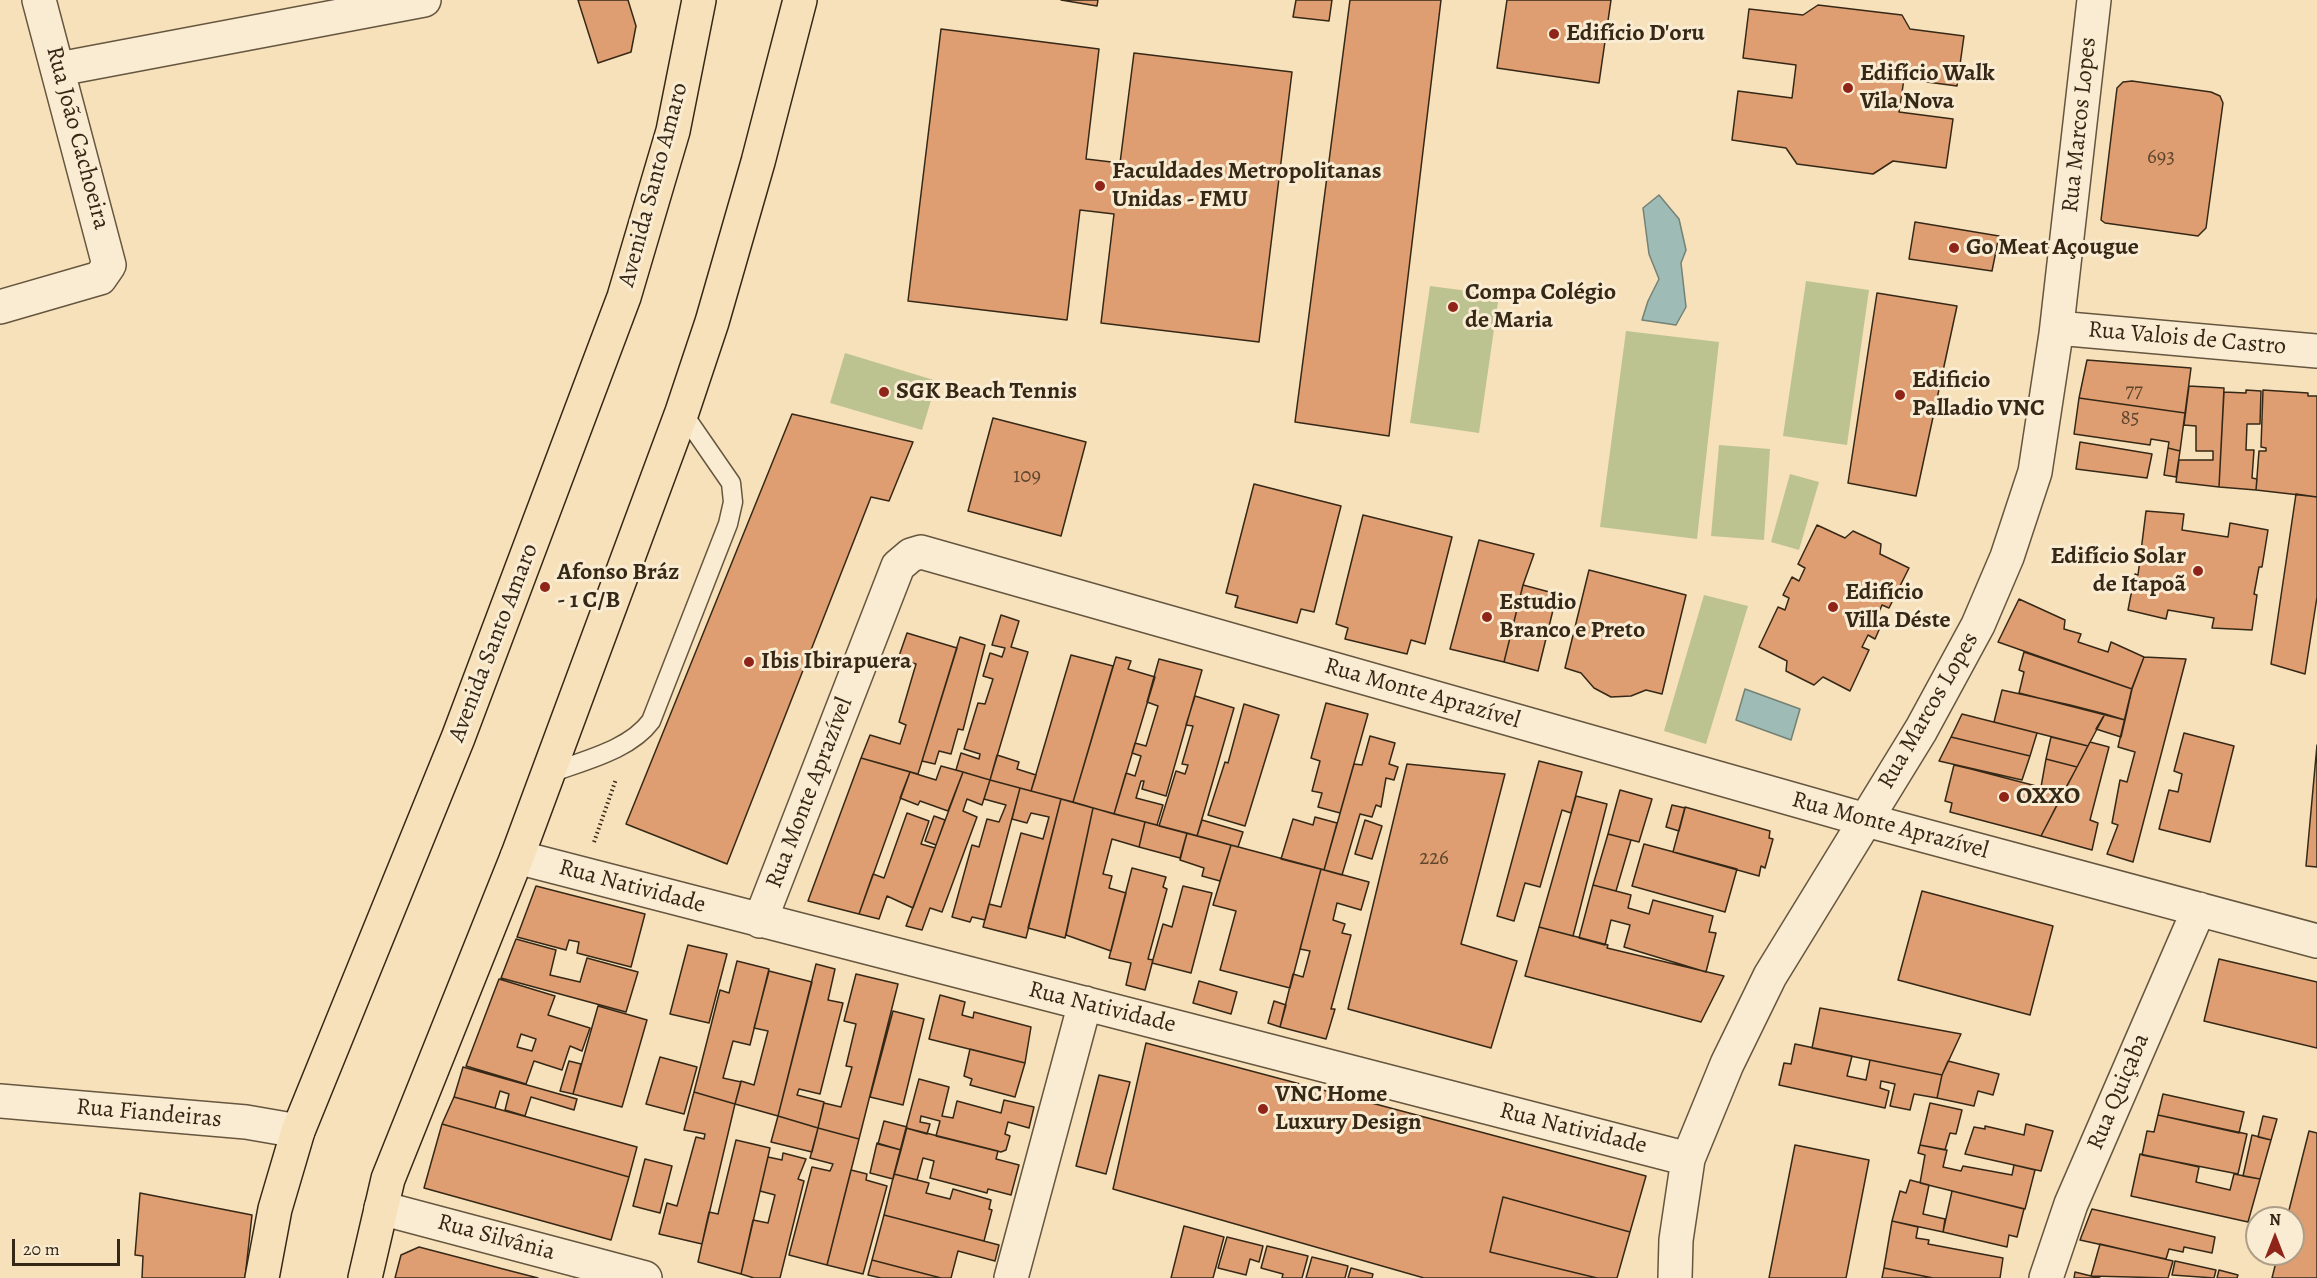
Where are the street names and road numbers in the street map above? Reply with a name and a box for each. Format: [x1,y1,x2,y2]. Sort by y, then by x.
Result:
street label: Rua Marcos Lopes [2056,36,2104,214]
street label: Rua João Cachoeira [39,43,115,233]
street label: Avenida Santo Amaro [613,80,695,290]
street label: Rua Valois de Castro [2087,316,2287,362]
street label: Avenida Santo Amaro [443,540,545,746]
street label: Rua Marcos Lopes [1872,627,1986,795]
street label: Rua Monte Aprazível [1321,652,1523,736]
street label: Rua Monte Aprazível [760,693,860,893]
street label: Rua Monte Aprazível [1789,786,1991,866]
street label: Rua Natividade [556,854,708,920]
street label: Rua Natividade [1025,976,1179,1040]
street label: Rua Quiçaba [2082,1029,2156,1155]
street label: Rua Fiandeiras [75,1093,223,1135]
street label: Rua Natividade [1496,1097,1650,1161]
street label: Rua Silvânia [434,1208,558,1268]

